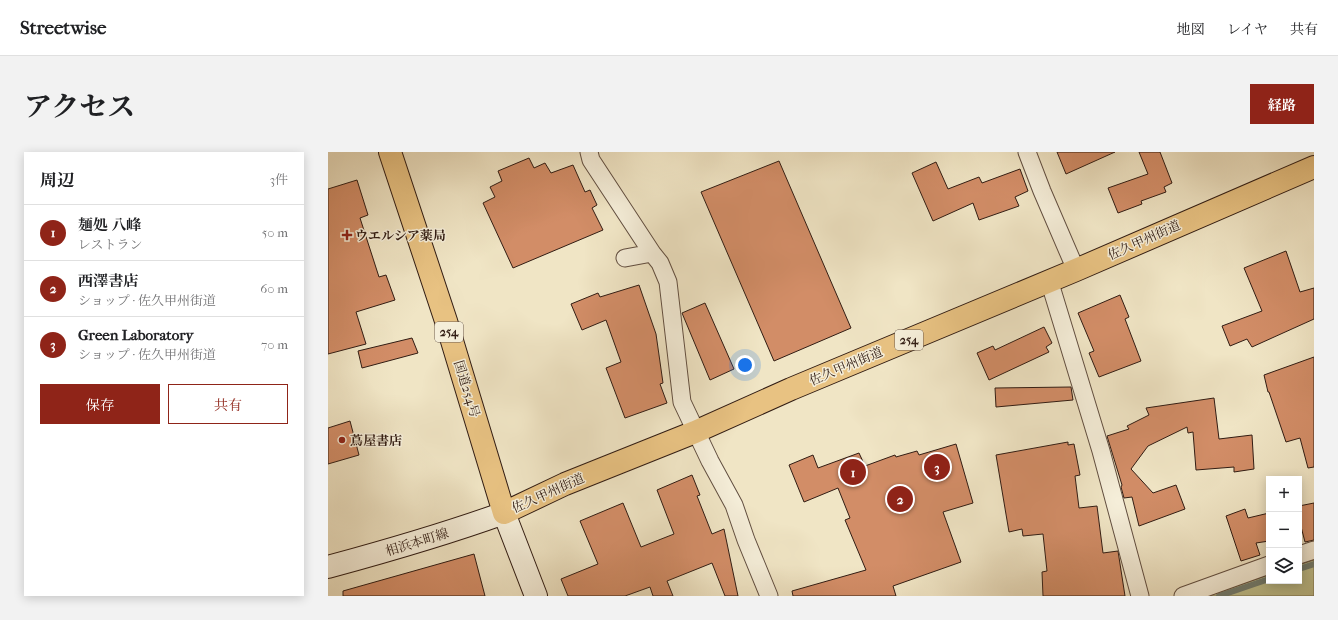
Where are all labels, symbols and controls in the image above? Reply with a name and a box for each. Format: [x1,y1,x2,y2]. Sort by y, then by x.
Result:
text: Streetwise [20,17,106,39]
text: 地図 [1177,21,1205,38]
text: レイヤ [1227,21,1268,38]
text: 共有 [1290,21,1318,38]
button: 経路 [1250,84,1314,124]
text: アクセス [24,90,135,123]
text: 周辺 [40,170,74,190]
text: 3件 [270,172,288,187]
text: 麺処 八峰 [78,216,141,234]
street label: 佐久甲州街道 [1105,217,1183,263]
text: 1 [51,225,55,240]
text: 50 m [262,225,288,240]
place label: ウエルシア薬局 [355,228,446,243]
marker: ウエルシア薬局 [342,230,352,240]
text: レストラン [78,237,143,252]
text: 西澤書店 [78,272,138,290]
text: 2 [50,281,56,296]
text: 60 m [260,281,288,296]
text: ショップ · 佐久甲州街道 [78,293,216,308]
road number: 254 [435,322,463,342]
text: Green Laboratory [78,326,194,344]
road number: 254 [895,330,923,350]
text: 3 [50,337,56,352]
text: 70 m [261,337,288,352]
street label: 佐久甲州街道 [807,344,885,388]
text: ショップ · 佐久甲州街道 [78,347,216,362]
your location [735,355,755,375]
street label: 国道254号 [451,359,483,419]
button: 保存 [40,384,160,424]
button: 共有 [168,384,288,424]
place label: 蔦屋書店 [350,433,402,448]
marker: 蔦屋書店 [337,435,347,445]
pin: 3 [924,452,950,482]
pin: 1 [840,457,866,487]
street label: 佐久甲州街道 [509,470,587,516]
map controls [1266,476,1302,584]
button: + [1266,476,1302,512]
pin: 2 [887,484,913,514]
button: − [1266,512,1302,548]
street label: 相浜本町線 [384,525,450,559]
button: layers [1266,548,1302,584]

